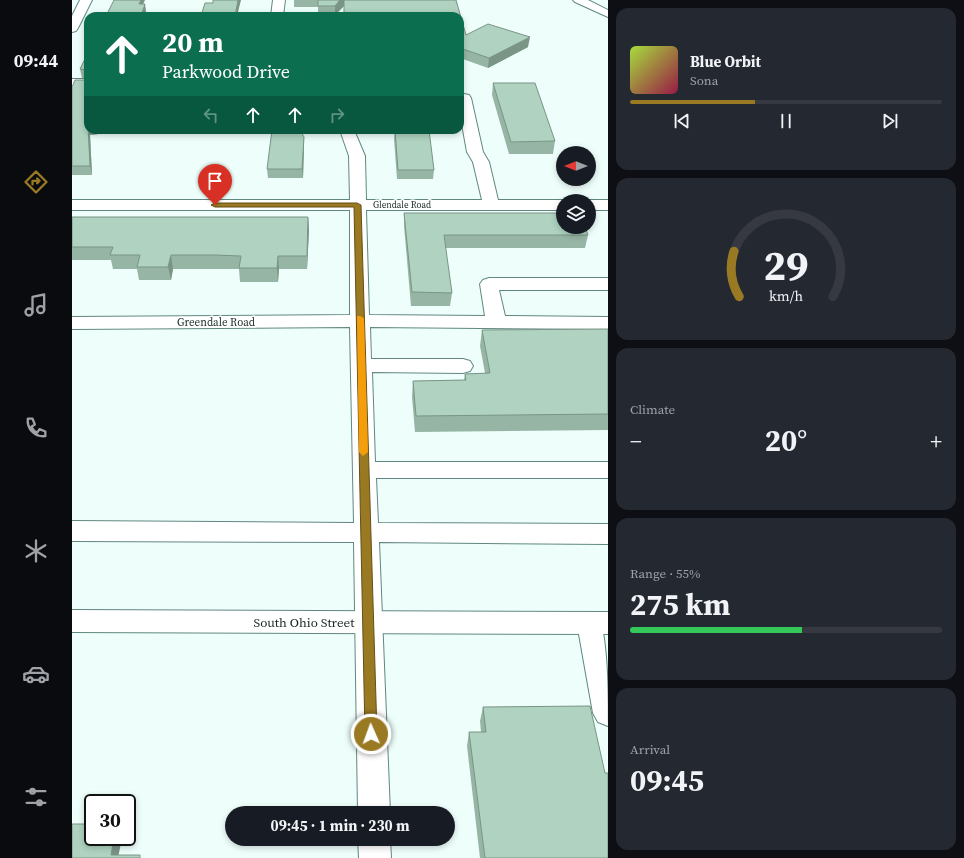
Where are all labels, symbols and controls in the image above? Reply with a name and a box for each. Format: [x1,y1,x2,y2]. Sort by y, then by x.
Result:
text: 20 m [162,23,224,61]
icon: ahead [96,28,148,80]
text: 09:44 [14,48,58,73]
text: Blue Orbit [690,51,761,72]
text: Parkwood Drive [162,59,290,84]
text: Sona [690,72,718,89]
icon: left [200,104,222,126]
icon: ahead [242,104,264,126]
icon: ahead [284,104,306,126]
icon: right [326,104,348,126]
icon: previous [671,110,693,132]
icon: pause [775,110,797,132]
icon: next [879,110,901,132]
north arrow [556,146,596,186]
map controls [556,146,596,234]
pin [198,164,232,205]
icon: directions [22,168,50,196]
icon: arrive [204,170,226,192]
button: layers [556,194,596,234]
street label: Glendale Road [373,199,431,211]
text: 29 [763,237,809,294]
text: km/h [769,286,803,306]
icon: music [22,291,50,319]
street label: Greendale Road [177,315,256,330]
text: Climate [630,401,675,418]
icon: phone [22,414,50,442]
text: 20° [765,420,807,461]
text: − [630,426,642,456]
text: + [930,426,942,456]
icon: climate [22,537,50,565]
text: Range · 55% [630,565,701,582]
text: 275 km [630,584,730,625]
street label: South Ohio Street [254,614,355,631]
icon: car [22,660,50,688]
position arrow [350,713,392,755]
text: Arrival [630,741,670,758]
text: 09:45 [630,760,704,801]
icon: filters [22,783,50,811]
speed limit sign: 30 [84,794,136,846]
text: 09:45 · 1 min · 230 m [271,815,410,836]

